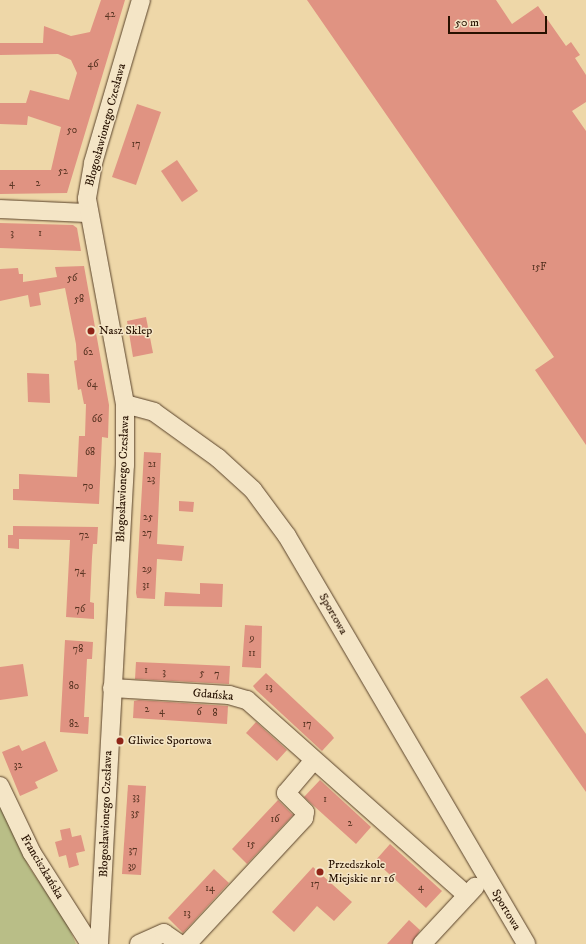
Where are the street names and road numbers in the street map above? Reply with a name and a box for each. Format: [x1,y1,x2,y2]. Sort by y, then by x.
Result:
street label: Błogosławionego Czesława [83,62,129,188]
street label: Błogosławionego Czesława [114,415,132,543]
street label: Sportowa [316,591,350,637]
street label: Gdańska [192,686,234,704]
street label: Błogosławionego Czesława [97,750,115,878]
street label: Franciszkańska [17,832,67,902]
street label: Sportowa [488,887,524,933]

